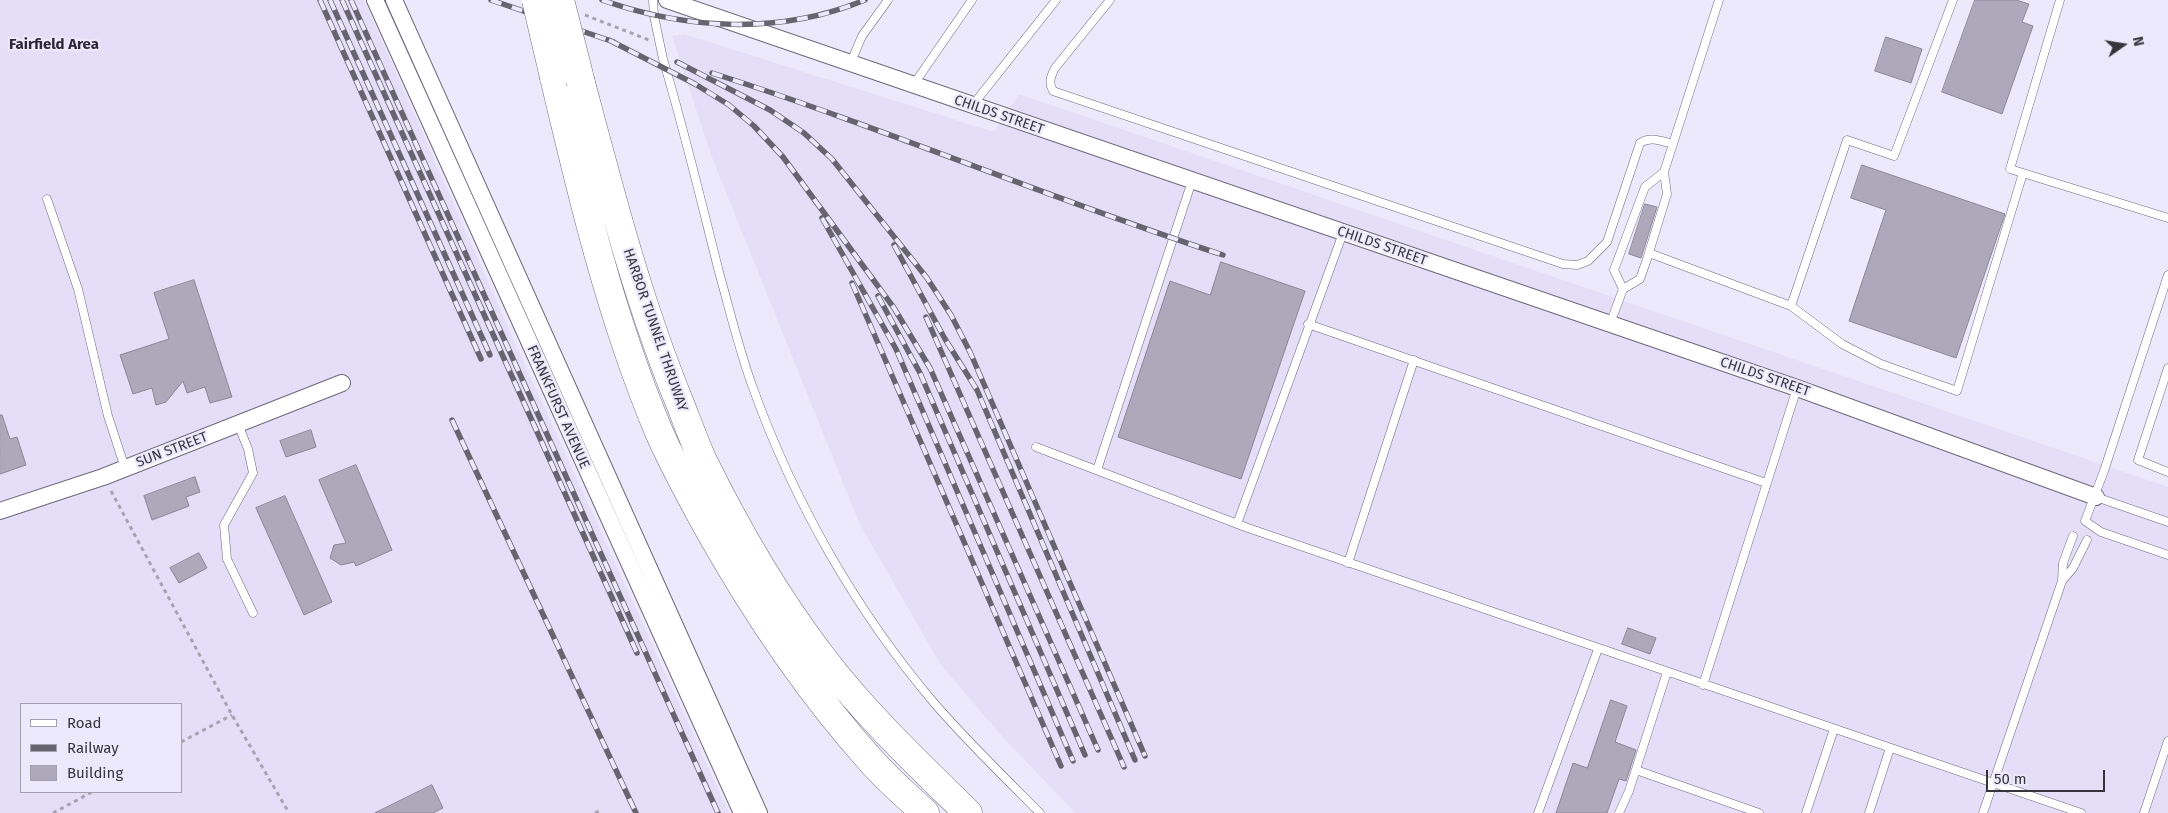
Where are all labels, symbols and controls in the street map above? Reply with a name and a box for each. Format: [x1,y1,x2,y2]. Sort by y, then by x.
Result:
north arrow [2098,20,2148,70]
text: N [2129,35,2147,48]
district label: Fairfield Area [9,36,99,54]
street label: CHILDS STREET [952,92,1046,138]
street label: CHILDS STREET [1335,223,1429,269]
street label: HARBOR TUNNEL THRUWAY [619,246,691,414]
street label: FRANKFURST AVENUE [523,343,593,471]
street label: CHILDS STREET [1718,354,1812,400]
street label: SUN STREET [134,429,210,471]
legend [20,703,182,793]
text: Road [67,714,102,732]
text: Railway [67,739,119,757]
scale bar [1988,760,2107,792]
text: Building [67,764,123,782]
text: 50 m [1994,770,2027,788]

